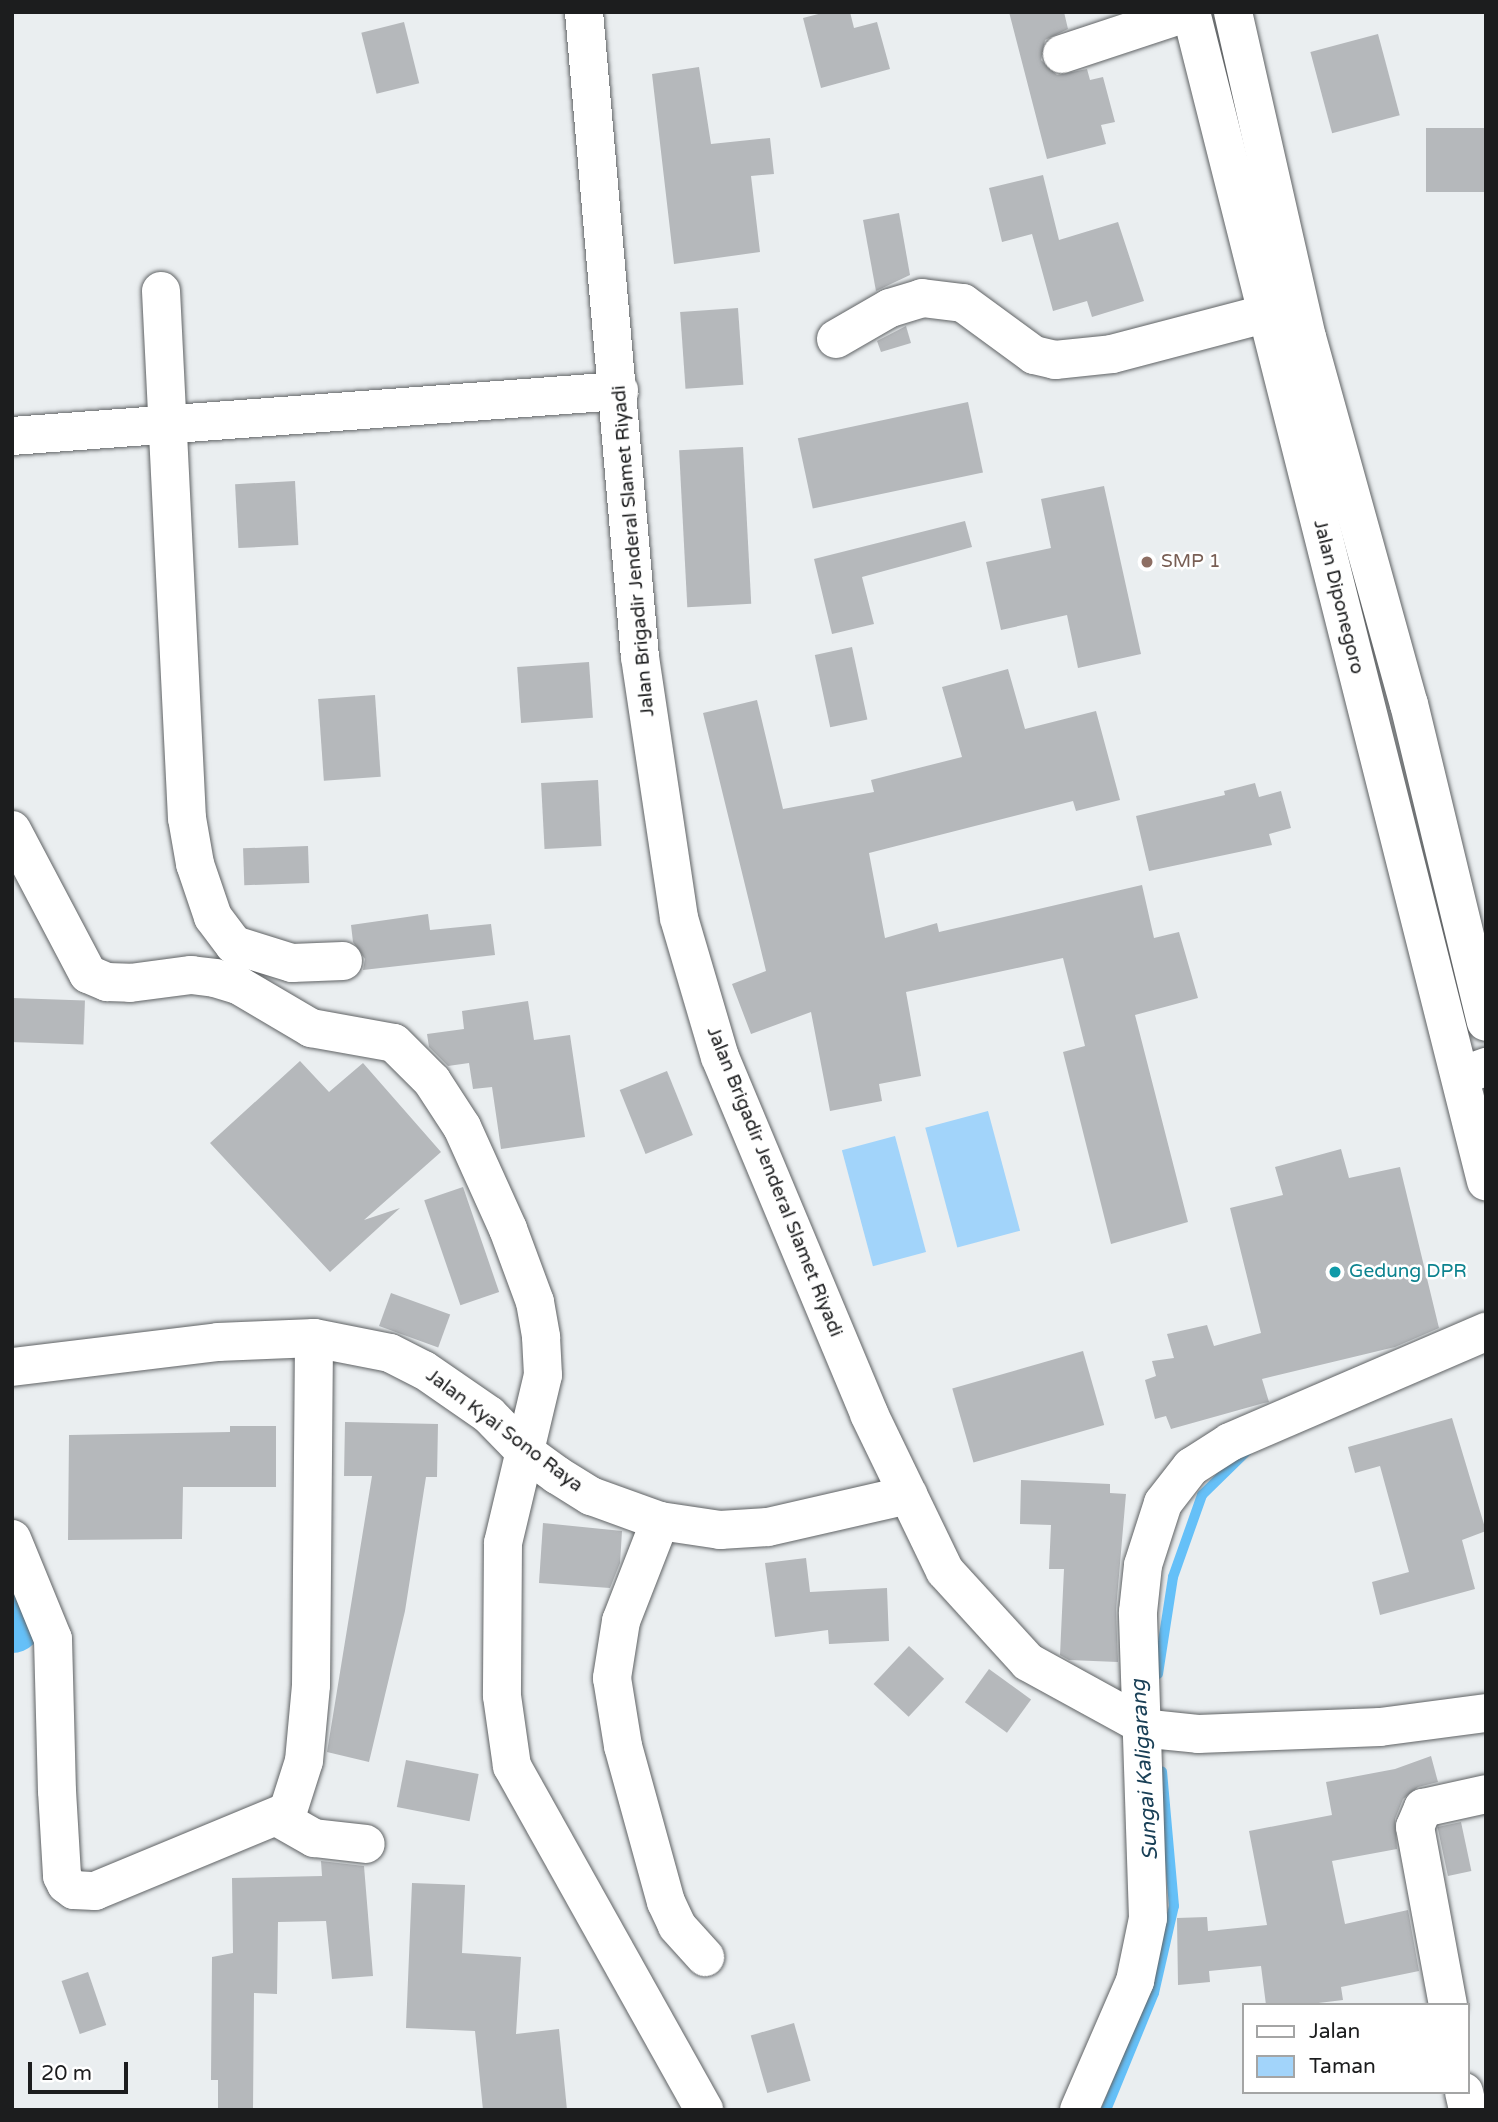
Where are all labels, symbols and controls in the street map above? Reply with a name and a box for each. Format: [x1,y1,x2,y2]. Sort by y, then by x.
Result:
street label: Jalan Brigadir Jenderal Slamet Riyadi [608,384,660,718]
street label: Jalan Diponegoro [1308,517,1368,677]
place label: SMP 1 [1161,551,1221,573]
marker: SMP 1 [1139,554,1155,570]
street label: Jalan Brigadir Jenderal Slamet Riyadi [701,1023,847,1341]
place label: Gedung DPR [1349,1261,1467,1283]
marker: Gedung DPR [1327,1264,1343,1280]
street label: Jalan Kyai Sono Raya [421,1365,587,1497]
water label: Sungai Kaligarang [1126,1679,1164,1861]
legend [1242,2003,1470,2094]
text: Jalan [1309,2019,1360,2044]
scale bar [32,2048,131,2092]
text: Taman [1309,2054,1376,2079]
text: 20 m [41,2061,92,2086]

